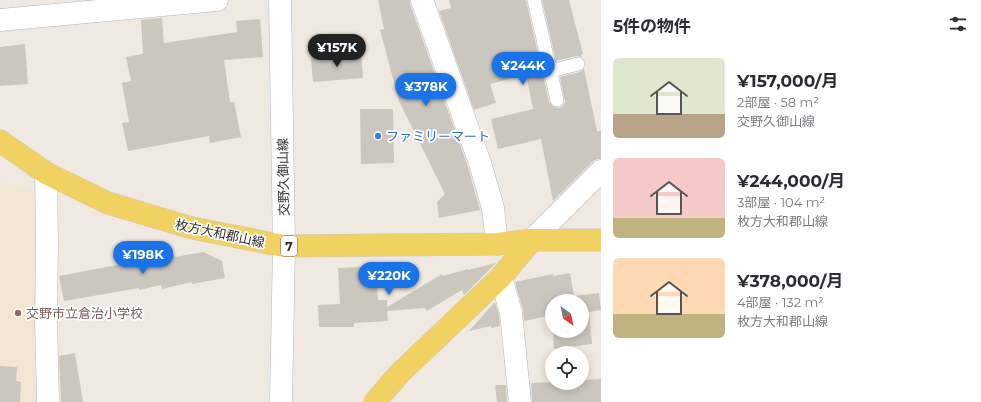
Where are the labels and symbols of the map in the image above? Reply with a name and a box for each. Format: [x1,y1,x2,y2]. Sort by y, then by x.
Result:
pin: ¥157K [309,34,365,68]
pin: ¥244K [495,52,551,86]
pin: ¥378K [398,73,454,107]
place label: ファミリーマート [386,128,490,144]
marker: ファミリーマート [373,131,383,141]
street label: 交野久御山線 [274,138,292,216]
street label: 枚方大和郡山線 [174,216,266,250]
road number: 7 [281,236,297,256]
pin: ¥198K [115,241,171,275]
pin: ¥220K [361,262,417,296]
north arrow [545,294,589,338]
place label: 交野市立倉治小学校 [26,305,143,321]
marker: 交野市立倉治小学校 [13,308,23,318]

